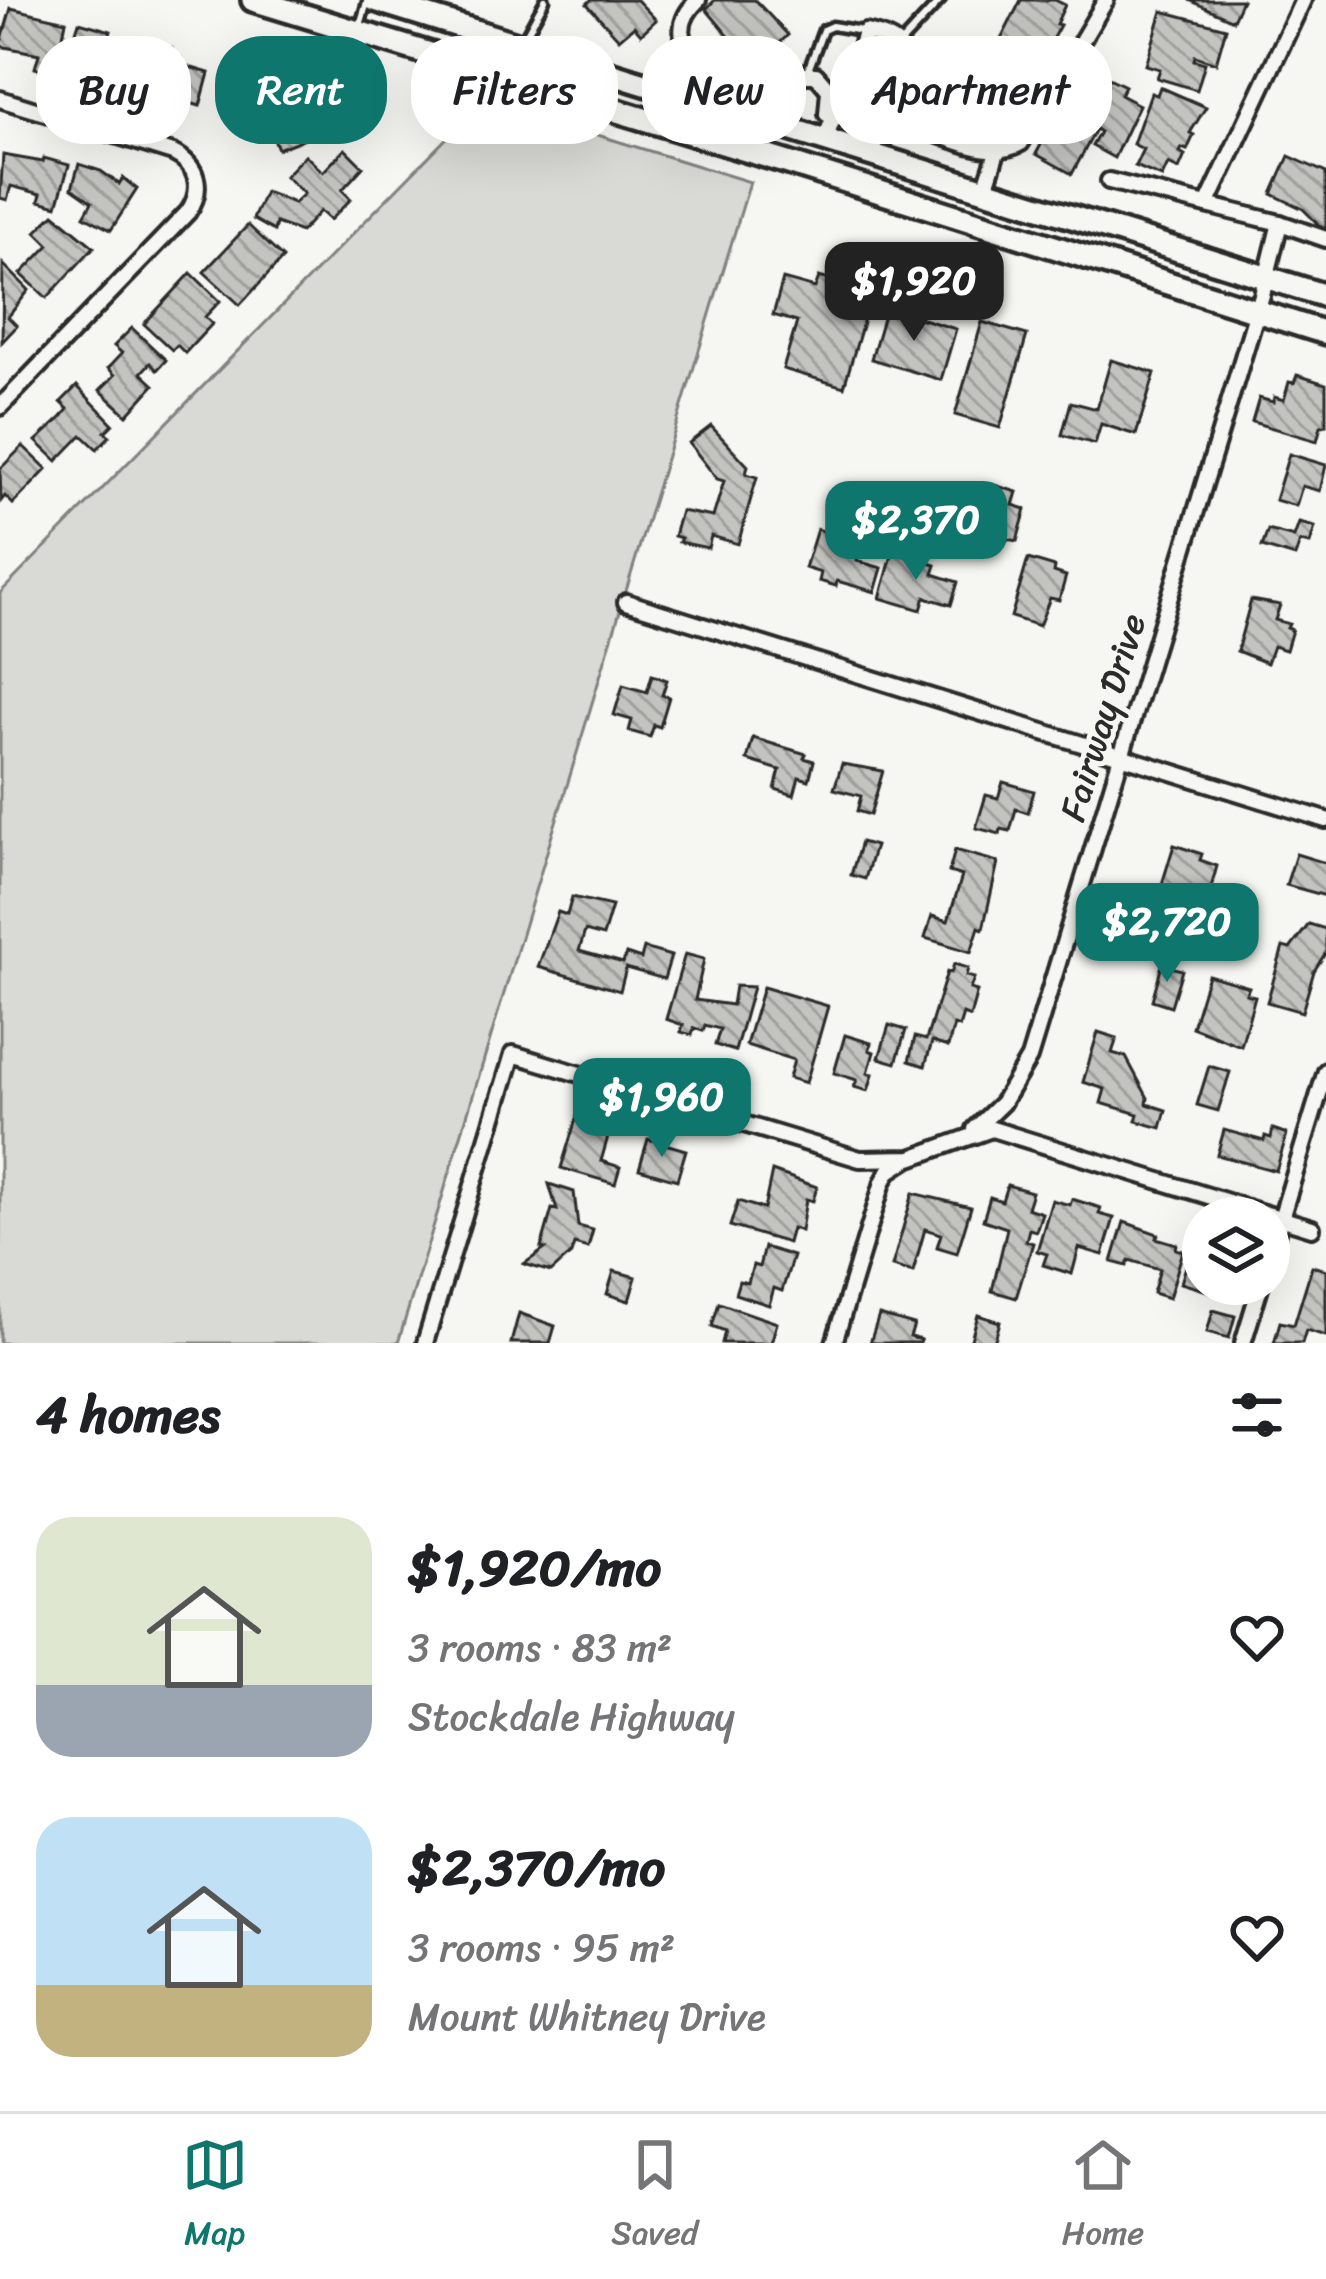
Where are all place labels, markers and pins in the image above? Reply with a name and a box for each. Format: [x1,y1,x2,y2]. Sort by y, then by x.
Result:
pin: $1,920 [816,242,1012,344]
pin: $2,370 [818,481,1014,583]
pin: $2,720 [1069,883,1265,985]
pin: $1,960 [564,1058,760,1160]

